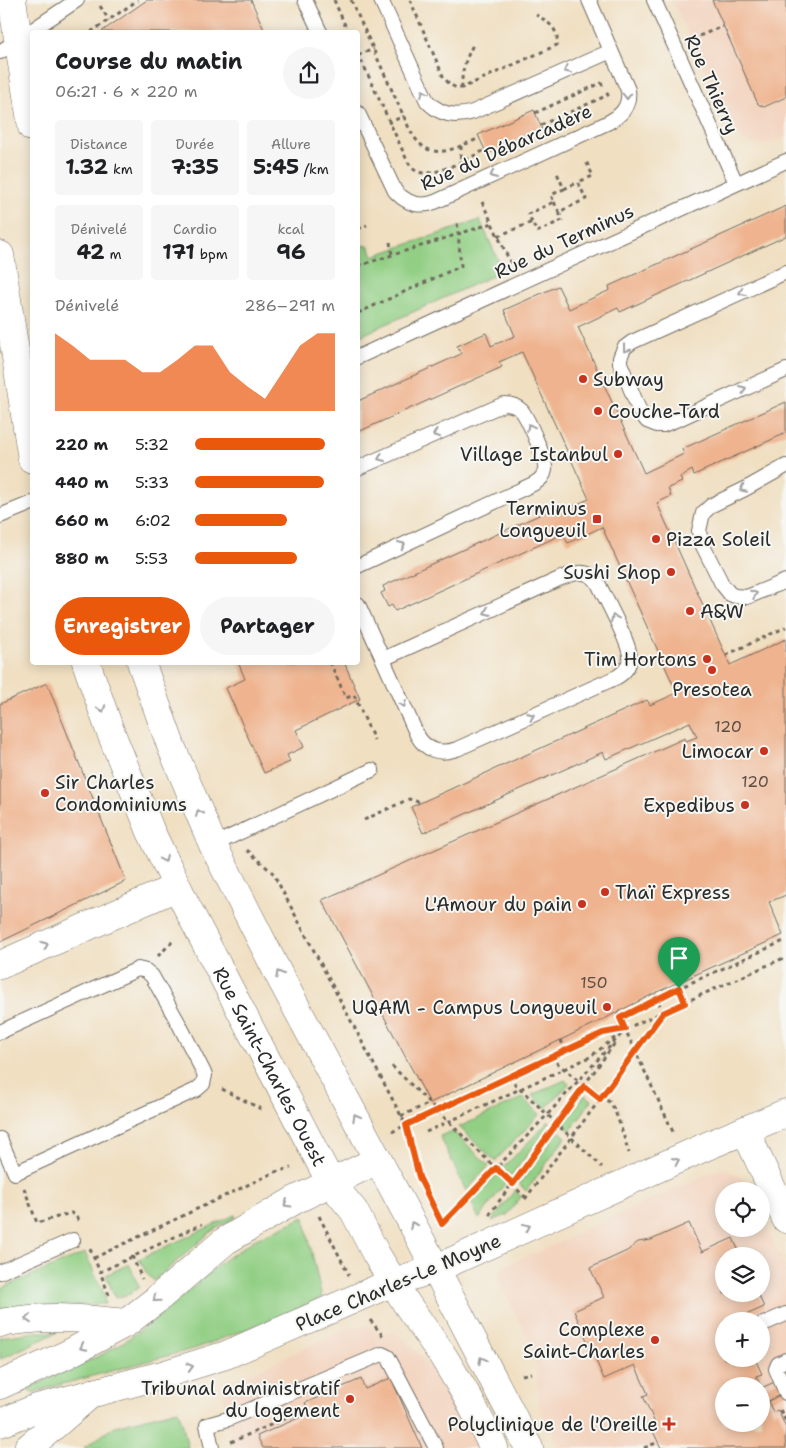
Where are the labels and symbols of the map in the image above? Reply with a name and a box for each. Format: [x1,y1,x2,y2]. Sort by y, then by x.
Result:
street label: Rue Thierry [678,30,745,138]
one-way arrow [563,64,572,75]
one-way arrow [420,89,430,98]
one-way arrow [622,92,632,100]
street label: Rue du Débarcadère [417,98,596,197]
one-way arrow [489,168,498,179]
street label: Rue du Terminus [490,198,638,285]
one-way arrow [738,286,747,297]
one-way arrow [623,343,632,353]
place label: Subway [593,367,664,392]
marker: Subway [577,373,589,385]
one-way arrow [738,385,747,396]
place label: Couche-Tard [608,399,720,424]
marker: Couche-Tard [592,405,604,417]
one-way arrow [526,423,536,432]
one-way arrow [432,427,441,438]
place label: Village Istanbul [460,442,608,467]
marker: Village Istanbul [612,448,624,460]
one-way arrow [377,451,386,462]
one-way arrow [739,483,748,493]
place label: Terminus Longueuil [499,496,587,543]
marker: Terminus Longueuil [591,513,603,525]
place label: Pizza Soleil [666,527,771,552]
marker: Pizza Soleil [650,533,662,545]
one-way arrow [397,541,406,552]
place label: Sushi Shop [563,560,661,585]
marker: Sushi Shop [665,566,677,578]
one-way arrow [750,590,758,600]
place label: A&W [700,599,744,624]
one-way arrow [483,605,492,616]
marker: A&W [684,605,696,617]
one-way arrow [610,614,620,623]
place label: Tim Hortons [584,647,697,672]
marker: Tim Hortons [701,653,713,665]
marker: Presotea [706,664,718,676]
place label: Presotea [672,677,752,702]
one-way arrow [396,699,407,708]
one-way arrow [96,704,106,712]
one-way arrow [526,711,535,722]
house number: 120 [714,716,742,737]
place label: Limocar [681,739,754,764]
marker: Limocar [758,745,770,757]
place label: Sir Charles Condominiums [55,770,187,817]
house number: 120 [741,771,769,792]
marker: Sir Charles Condominiums [39,787,51,799]
place label: Expedibus [643,793,735,818]
marker: Expedibus [739,799,751,811]
one-way arrow [194,809,205,818]
one-way arrow [157,854,168,863]
place label: Thaï Express [615,880,730,905]
marker: Thaï Express [599,886,611,898]
place label: L'Amour du pain [425,892,572,917]
marker: L'Amour du pain [576,898,588,910]
pin [658,937,700,988]
one-way arrow [40,941,49,952]
street label: Rue Saint-Charles Ouest [207,963,332,1171]
one-way arrow [275,970,285,979]
house number: 150 [580,972,608,993]
place label: UQAM - Campus Longueuil [352,995,597,1020]
marker: UQAM - Campus Longueuil [601,1001,613,1013]
one-way arrow [352,1114,362,1123]
one-way arrow [671,1156,680,1167]
one-way arrow [284,1198,293,1208]
one-way arrow [409,1222,419,1231]
one-way arrow [522,1223,531,1234]
street label: Place Charles-Le Moyne [292,1228,505,1337]
one-way arrow [153,1294,162,1303]
one-way arrow [24,1313,32,1324]
place label: Complexe Saint-Charles [523,1317,645,1364]
marker: Complexe Saint-Charles [649,1334,661,1346]
one-way arrow [79,1341,88,1351]
one-way arrow [478,1357,488,1366]
one-way arrow [185,1362,193,1372]
place label: Tribunal administratif du logement [141,1376,341,1423]
marker: Tribunal administratif du logement [344,1393,356,1405]
place label: Polyclinique de l'Oreille [447,1412,658,1437]
marker: Polyclinique de l'Oreille [662,1417,676,1431]

